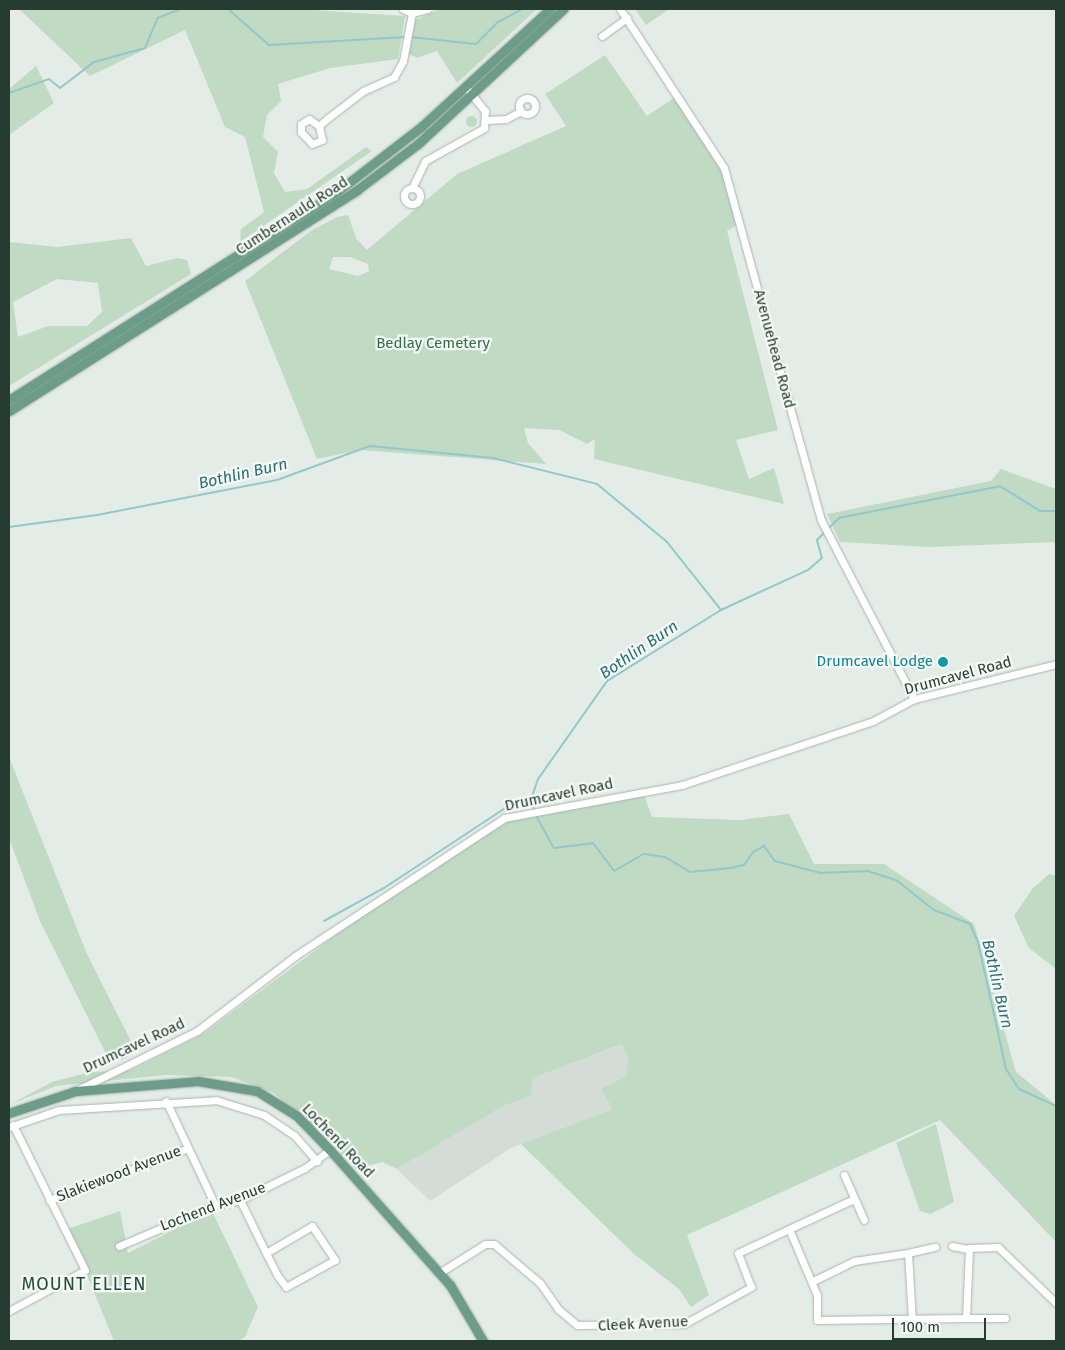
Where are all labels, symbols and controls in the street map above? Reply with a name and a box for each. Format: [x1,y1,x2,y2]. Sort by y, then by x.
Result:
street label: Cumbernauld Road [233,173,351,259]
street label: Avenuehead Road [749,288,799,410]
park label: Bedlay Cemetery [376,335,490,353]
water label: Bothlin Burn [197,454,289,494]
water label: Bothlin Burn [596,617,682,683]
place label: Drumcavel Lodge [817,653,933,671]
street label: Drumcavel Road [902,653,1014,699]
marker: Drumcavel Lodge [937,656,949,668]
street label: Drumcavel Road [503,775,615,815]
water label: Bothlin Burn [977,938,1017,1030]
street label: Drumcavel Road [80,1015,188,1077]
street label: Lochend Road [298,1100,378,1182]
street label: Slakiewood Avenue [54,1142,184,1206]
street label: Lochend Avenue [158,1179,268,1235]
district label: MOUNT ELLEN [20,1273,148,1295]
scale bar [895,1308,989,1340]
street label: Cleek Avenue [597,1313,689,1335]
text: 100 m [900,1318,940,1336]

